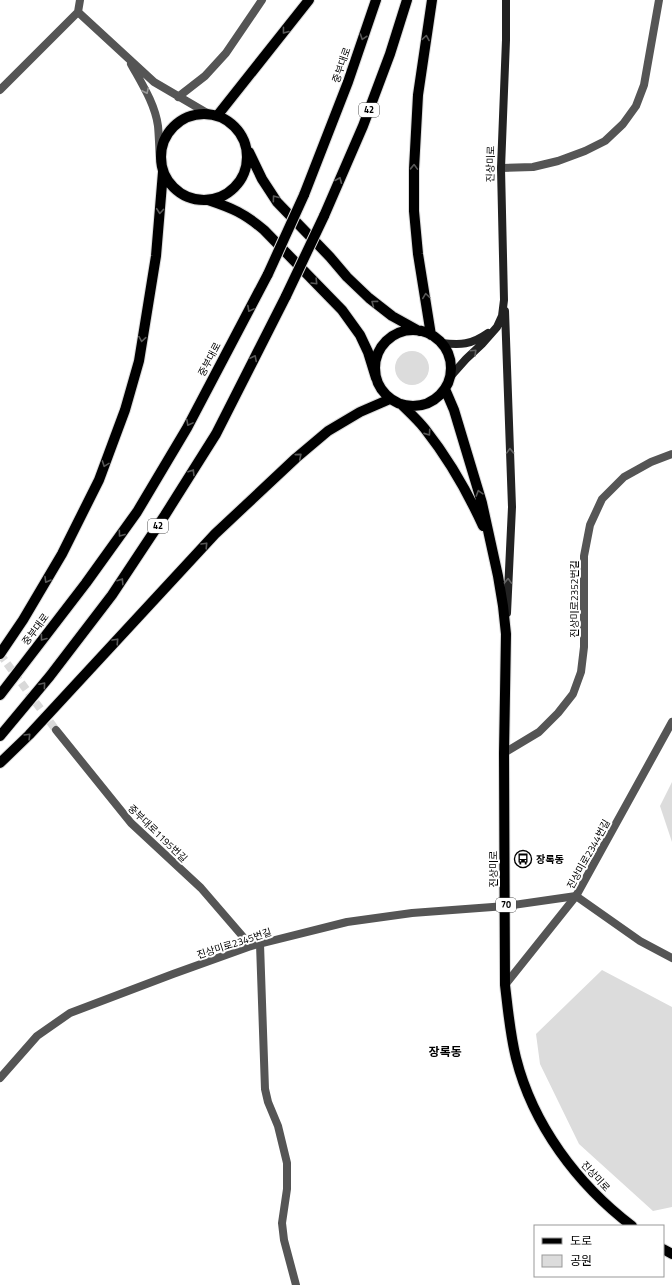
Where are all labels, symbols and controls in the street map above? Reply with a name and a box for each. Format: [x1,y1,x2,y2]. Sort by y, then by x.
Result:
one-way arrow [283,26,290,33]
one-way arrow [360,33,368,40]
one-way arrow [422,35,430,41]
street label: 중부대로 [328,45,355,85]
one-way arrow [141,86,149,94]
road number: 42 [359,103,379,117]
street label: 진상미로 [483,145,498,183]
one-way arrow [410,164,418,170]
one-way arrow [335,177,343,184]
one-way arrow [273,196,280,203]
one-way arrow [155,208,164,214]
one-way arrow [310,277,318,285]
one-way arrow [422,293,431,299]
one-way arrow [372,300,379,307]
one-way arrow [247,304,254,312]
one-way arrow [138,336,147,342]
street label: 중부대로 [194,339,225,379]
one-way arrow [469,350,476,357]
one-way arrow [249,355,257,363]
one-way arrow [186,419,194,427]
one-way arrow [423,429,430,436]
one-way arrow [506,448,514,454]
one-way arrow [294,453,301,460]
one-way arrow [102,460,110,467]
one-way arrow [187,469,195,476]
one-way arrow [475,490,484,497]
road number: 42 [148,519,168,533]
one-way arrow [118,530,126,537]
one-way arrow [200,543,207,550]
street label: 진상미로2352번길 [567,560,582,638]
one-way arrow [44,576,51,583]
one-way arrow [116,578,124,585]
one-way arrow [504,578,513,584]
street label: 중부대로 [18,610,52,649]
one-way arrow [41,634,48,641]
one-way arrow [112,638,119,646]
one-way arrow [38,682,45,690]
one-way arrow [23,733,31,741]
street label: 중부대로1195번길 [125,801,191,866]
street label: 진상미로2344번길 [563,817,614,892]
bus stop icon: 장록동 [513,849,533,869]
street label: 진상미로 [486,851,501,887]
place label: 장록동 [536,852,564,867]
road number: 70 [496,898,516,912]
street label: 진상미로2345번길 [195,924,273,963]
district label: 장록동 [428,1042,462,1061]
street label: 진상미로 [578,1158,614,1195]
legend [534,1225,664,1277]
text: 도로 [570,1231,592,1250]
text: 공원 [570,1251,592,1270]

